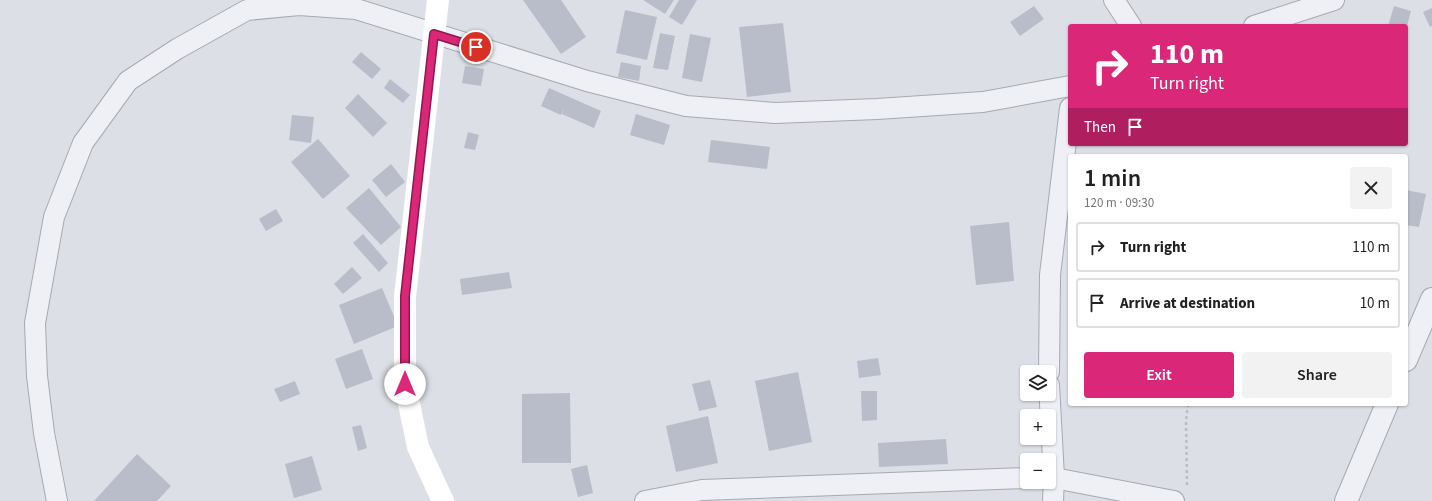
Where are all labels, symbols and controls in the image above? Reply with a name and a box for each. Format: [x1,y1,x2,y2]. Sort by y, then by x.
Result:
pin [459,30,493,64]
text: 110 m [1150,34,1224,74]
icon: arrive [465,36,487,58]
icon: right [1084,40,1136,92]
text: Turn right [1150,71,1224,96]
icon: arrive [1124,116,1146,138]
text: Then [1084,117,1116,138]
text: 1 min [1084,161,1141,196]
button: close [1350,167,1392,209]
text: 120 m · 09:30 [1084,194,1154,212]
icon: right [1086,236,1108,258]
text: Turn right [1120,237,1186,258]
text: 110 m [1352,237,1390,258]
icon: arrive [1086,292,1108,314]
text: Arrive at destination [1120,293,1255,314]
text: 10 m [1360,293,1390,314]
button: Exit [1084,352,1234,398]
button: Share [1242,352,1392,398]
position arrow [384,363,426,405]
map controls [1020,365,1056,489]
button: layers [1020,365,1056,401]
button: + [1020,409,1056,445]
button: − [1020,453,1056,489]

